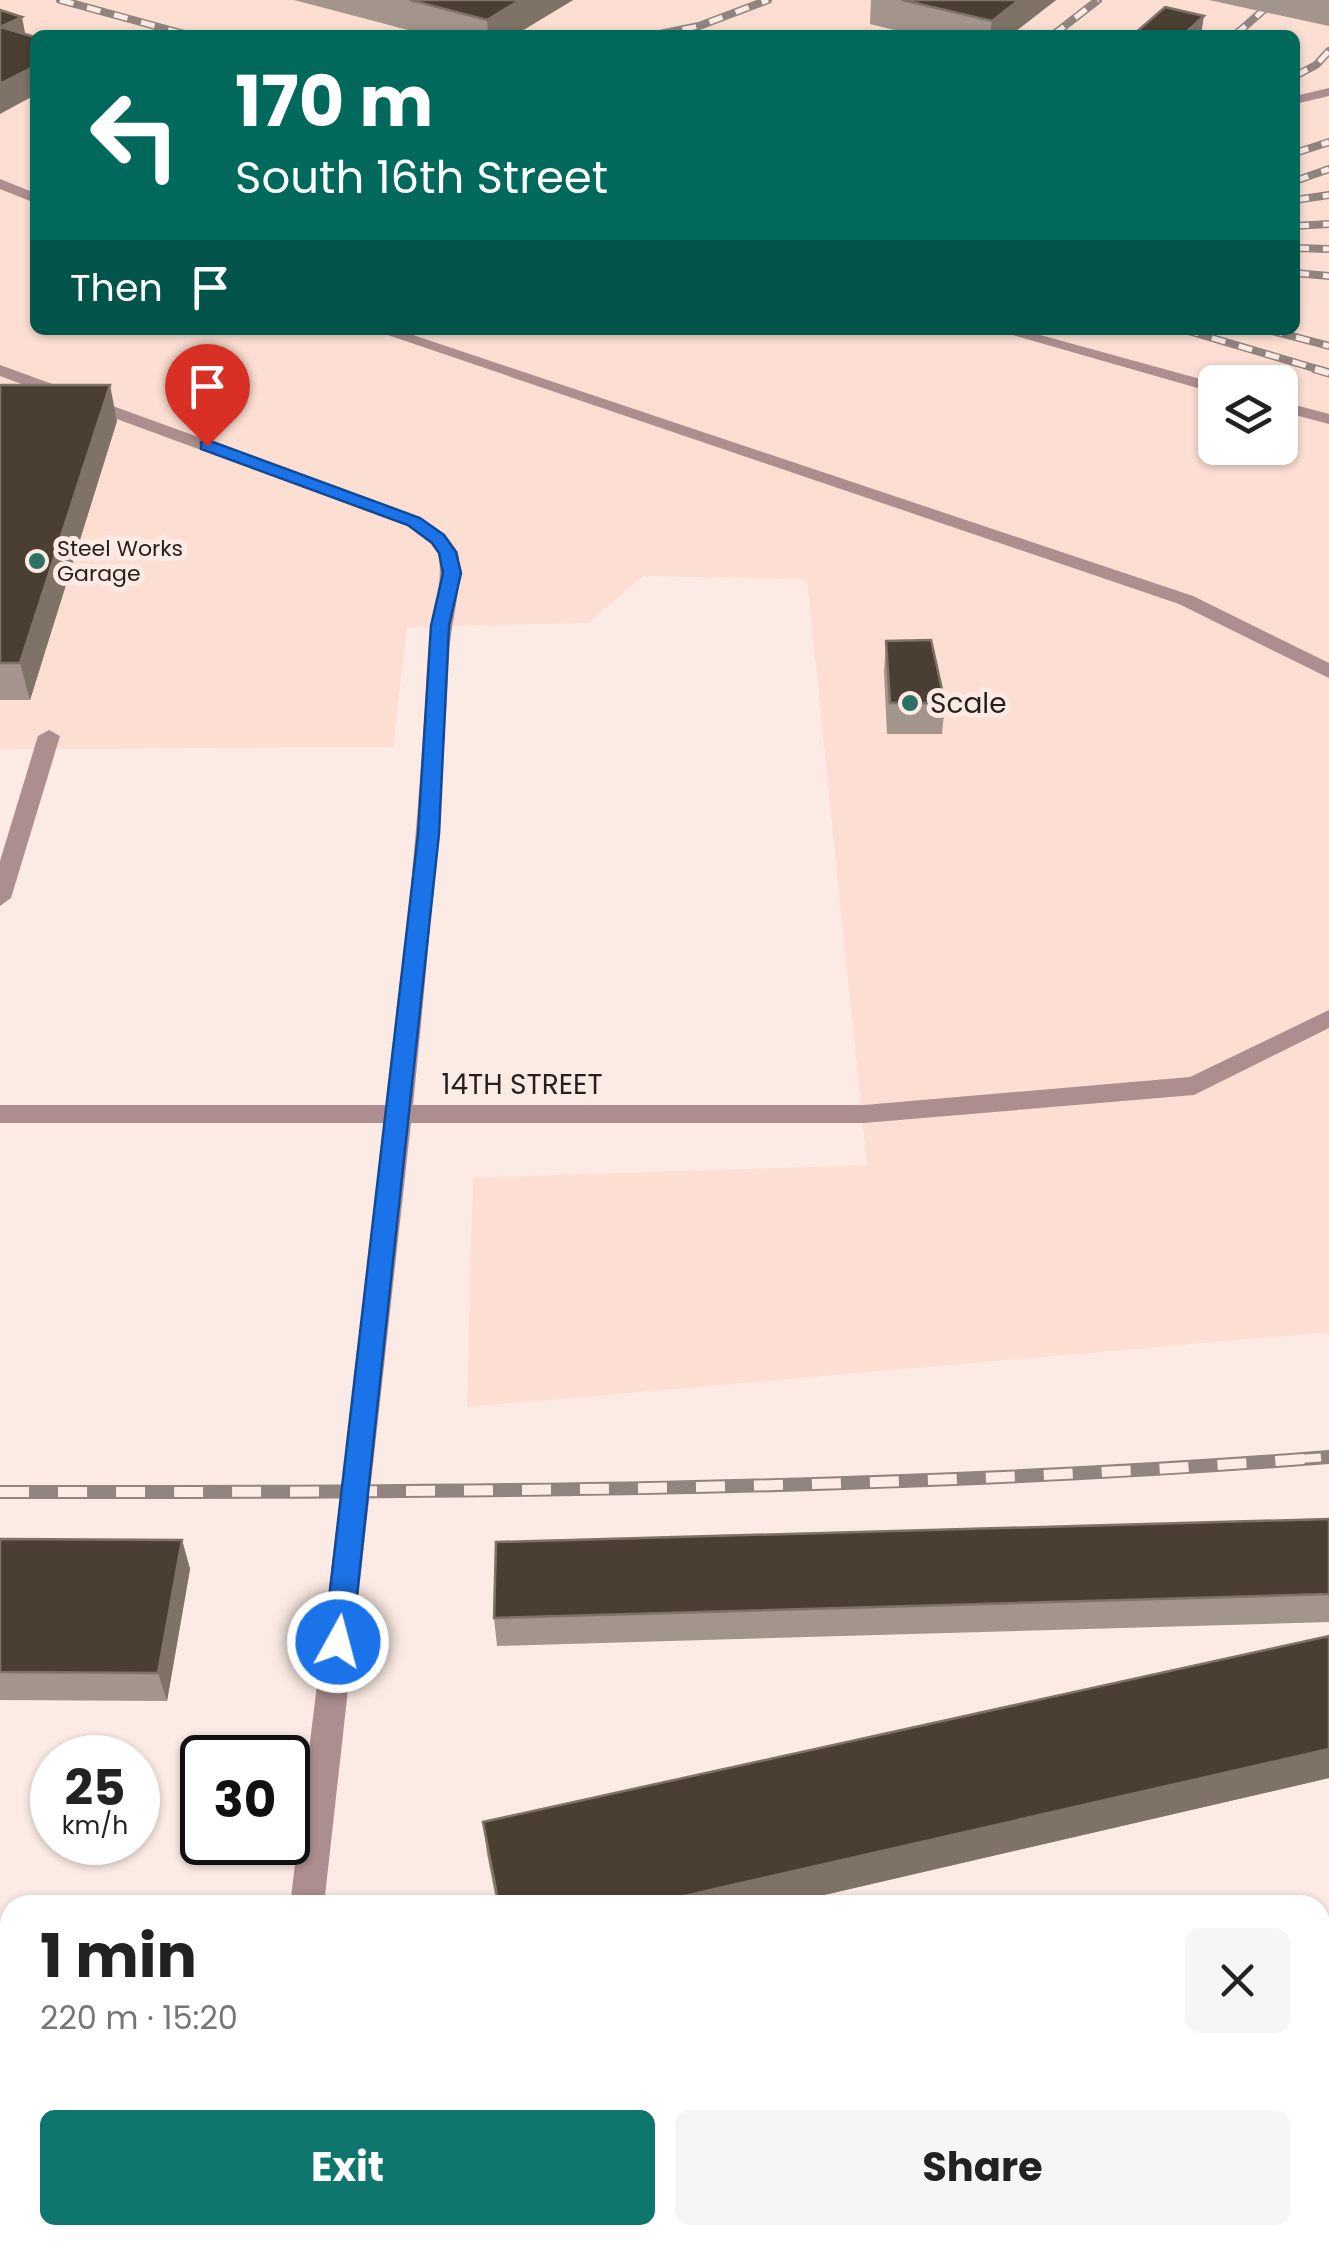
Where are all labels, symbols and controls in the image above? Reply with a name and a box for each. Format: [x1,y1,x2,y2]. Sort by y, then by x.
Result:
text: 170 m [235,52,433,151]
icon: left [70,70,200,200]
text: South 16th Street [235,146,608,209]
icon: arrive [183,260,238,315]
text: Then [70,261,163,314]
pin [165,344,250,447]
icon: arrive [180,359,235,414]
map controls [1198,365,1298,465]
button: layers [1198,365,1298,465]
place label: Steel Works Garage [57,533,183,589]
marker: Steel Works Garage [26,550,48,572]
place label: Scale [930,684,1007,723]
marker: Scale [899,692,921,714]
street label: 14TH STREET [441,1065,603,1104]
position arrow [286,1590,390,1694]
speed limit sign: 30 [180,1735,310,1865]
text: 25 [64,1752,126,1823]
text: km/h [62,1808,128,1843]
text: 1 min [40,1914,197,1998]
button: close [1185,1928,1290,2033]
text: 220 m · 15:20 [40,1995,238,2040]
button: Exit [40,2110,655,2225]
button: Share [675,2110,1290,2225]

